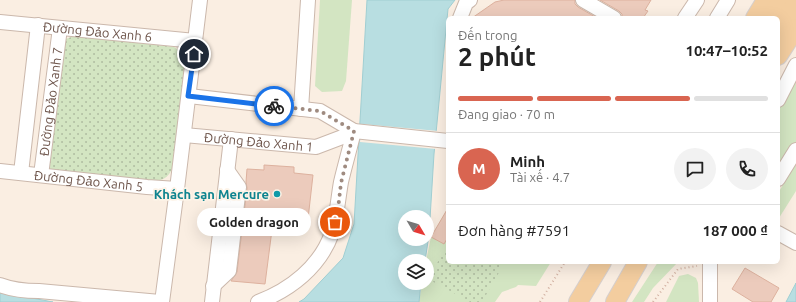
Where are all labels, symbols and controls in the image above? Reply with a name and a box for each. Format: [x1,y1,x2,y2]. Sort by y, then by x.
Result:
street label: Đường Đảo Xanh 6 [42,19,153,44]
text: Đến trong [458,28,517,42]
pin [177,37,211,71]
text: 2 phút [458,42,536,71]
text: 10:47–10:52 [685,42,768,59]
icon: home [183,43,205,65]
street label: Đường Đảo Xanh 7 [37,46,64,157]
courier [254,86,294,126]
icon: bike [263,95,285,117]
text: Đang giao · 70 m [458,107,555,121]
street label: Đường Đảo Xanh 1 [203,130,314,154]
button: chat [674,148,716,190]
button: phone [726,148,768,190]
text: Minh [510,153,545,170]
text: M [472,160,486,177]
street label: Đường Đảo Xanh 5 [33,168,144,194]
text: Tài xế · 4.7 [510,170,570,184]
place label: Khách sạn Mercure [154,187,269,201]
marker: Khách sạn Mercure [272,189,282,199]
pin [318,205,352,239]
callout: Golden dragon [197,208,311,236]
north arrow [398,210,434,246]
map controls [398,210,434,290]
icon: bag [324,211,346,233]
text: Golden dragon [209,215,299,229]
text: Đơn hàng #7591 [458,222,570,239]
text: 187 000 ₫ [702,222,768,239]
button: layers [398,254,434,290]

